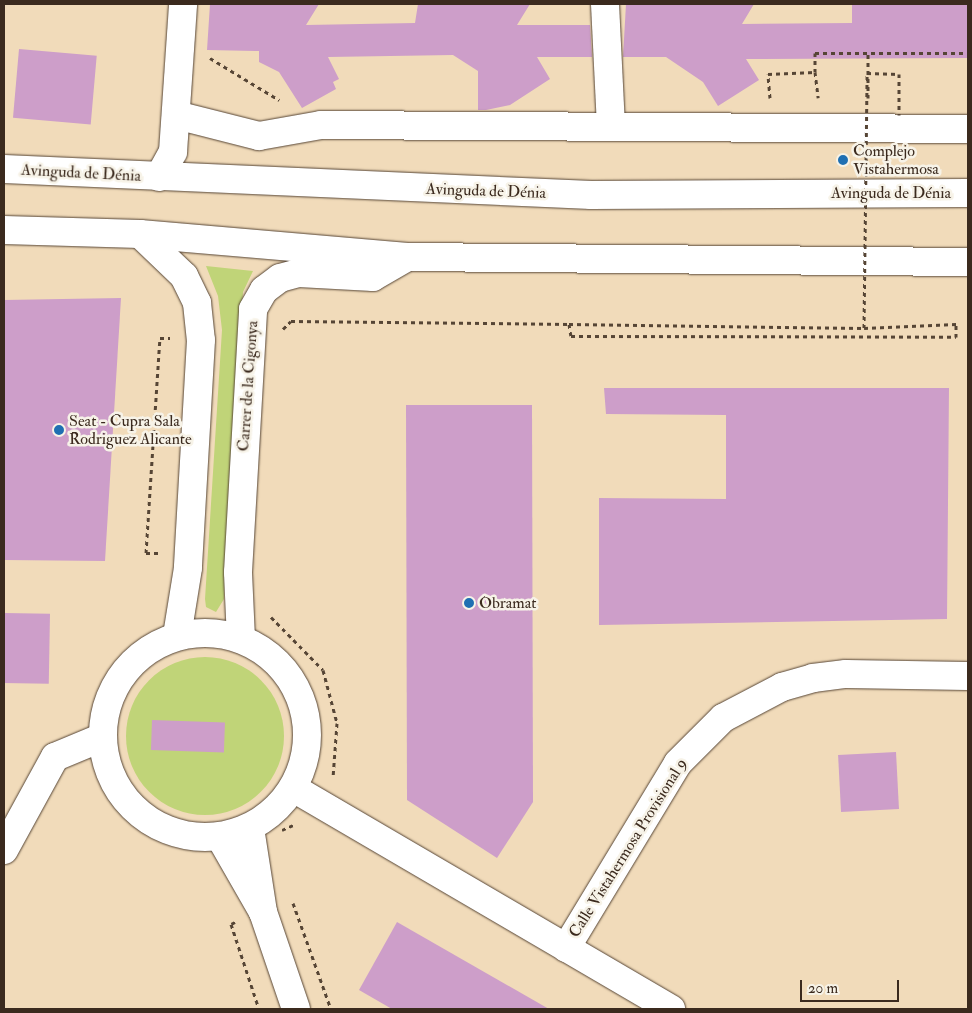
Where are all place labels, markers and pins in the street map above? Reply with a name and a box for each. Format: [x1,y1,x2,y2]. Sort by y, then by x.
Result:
place label: Complejo Vistahermosa [853,141,939,179]
marker: Complejo Vistahermosa [837,154,849,166]
place label: Seat - Cupra Sala Rodriguez Alicante [69,411,192,449]
marker: Seat - Cupra Sala Rodriguez Alicante [53,424,65,436]
place label: Obramat [479,593,537,613]
marker: Obramat [463,597,475,609]

